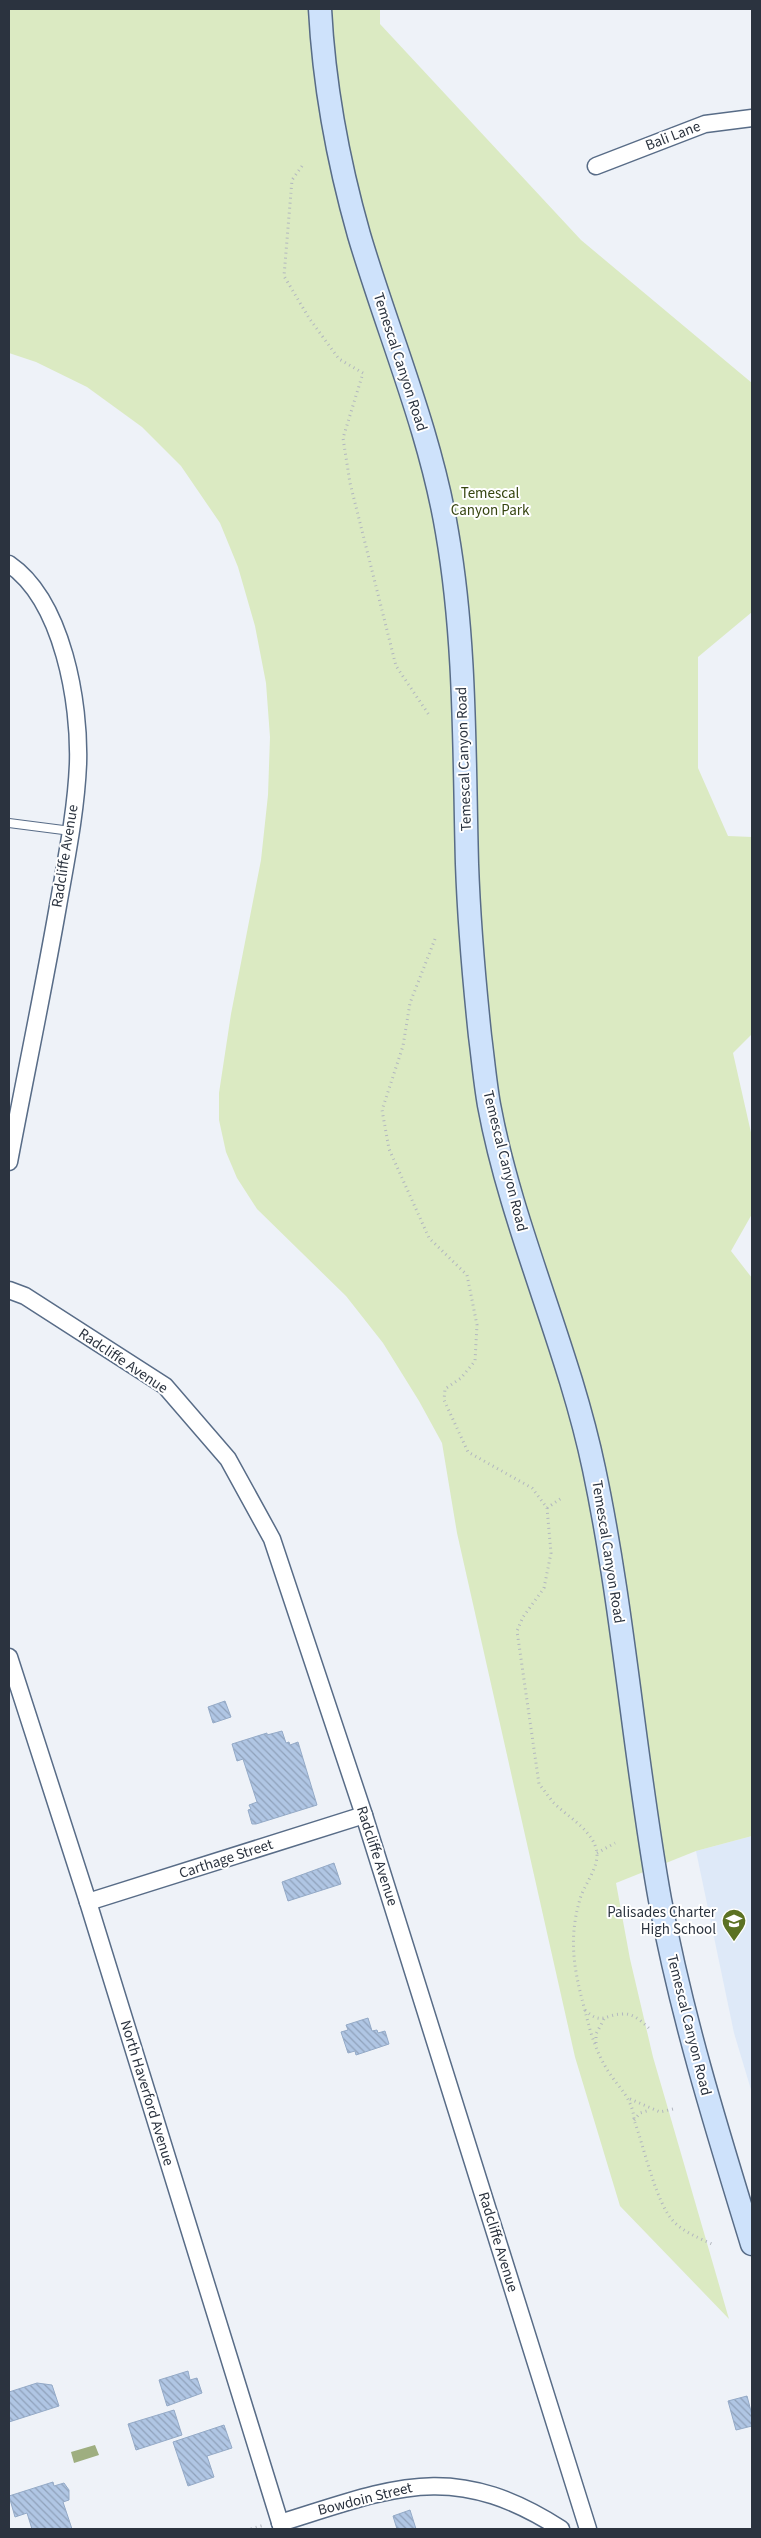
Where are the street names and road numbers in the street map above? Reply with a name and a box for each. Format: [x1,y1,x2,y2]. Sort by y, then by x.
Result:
street label: Bali Lane [642,116,704,156]
street label: Temescal Canyon Road [368,290,432,434]
street label: Temescal Canyon Road [451,686,477,832]
street label: Radcliffe Avenue [47,803,83,909]
street label: Temescal Canyon Road [477,1088,533,1234]
street label: Radcliffe Avenue [74,1323,172,1399]
street label: Temescal Canyon Road [586,1479,630,1625]
street label: Radcliffe Avenue [351,1803,403,1909]
street label: Carthage Street [176,1834,276,1884]
street label: Temescal Canyon Road [661,1952,717,2098]
street label: North Haverford Avenue [115,2018,179,2168]
street label: Radcliffe Avenue [473,2189,523,2295]
street label: Bowdoin Street [316,2477,414,2521]

